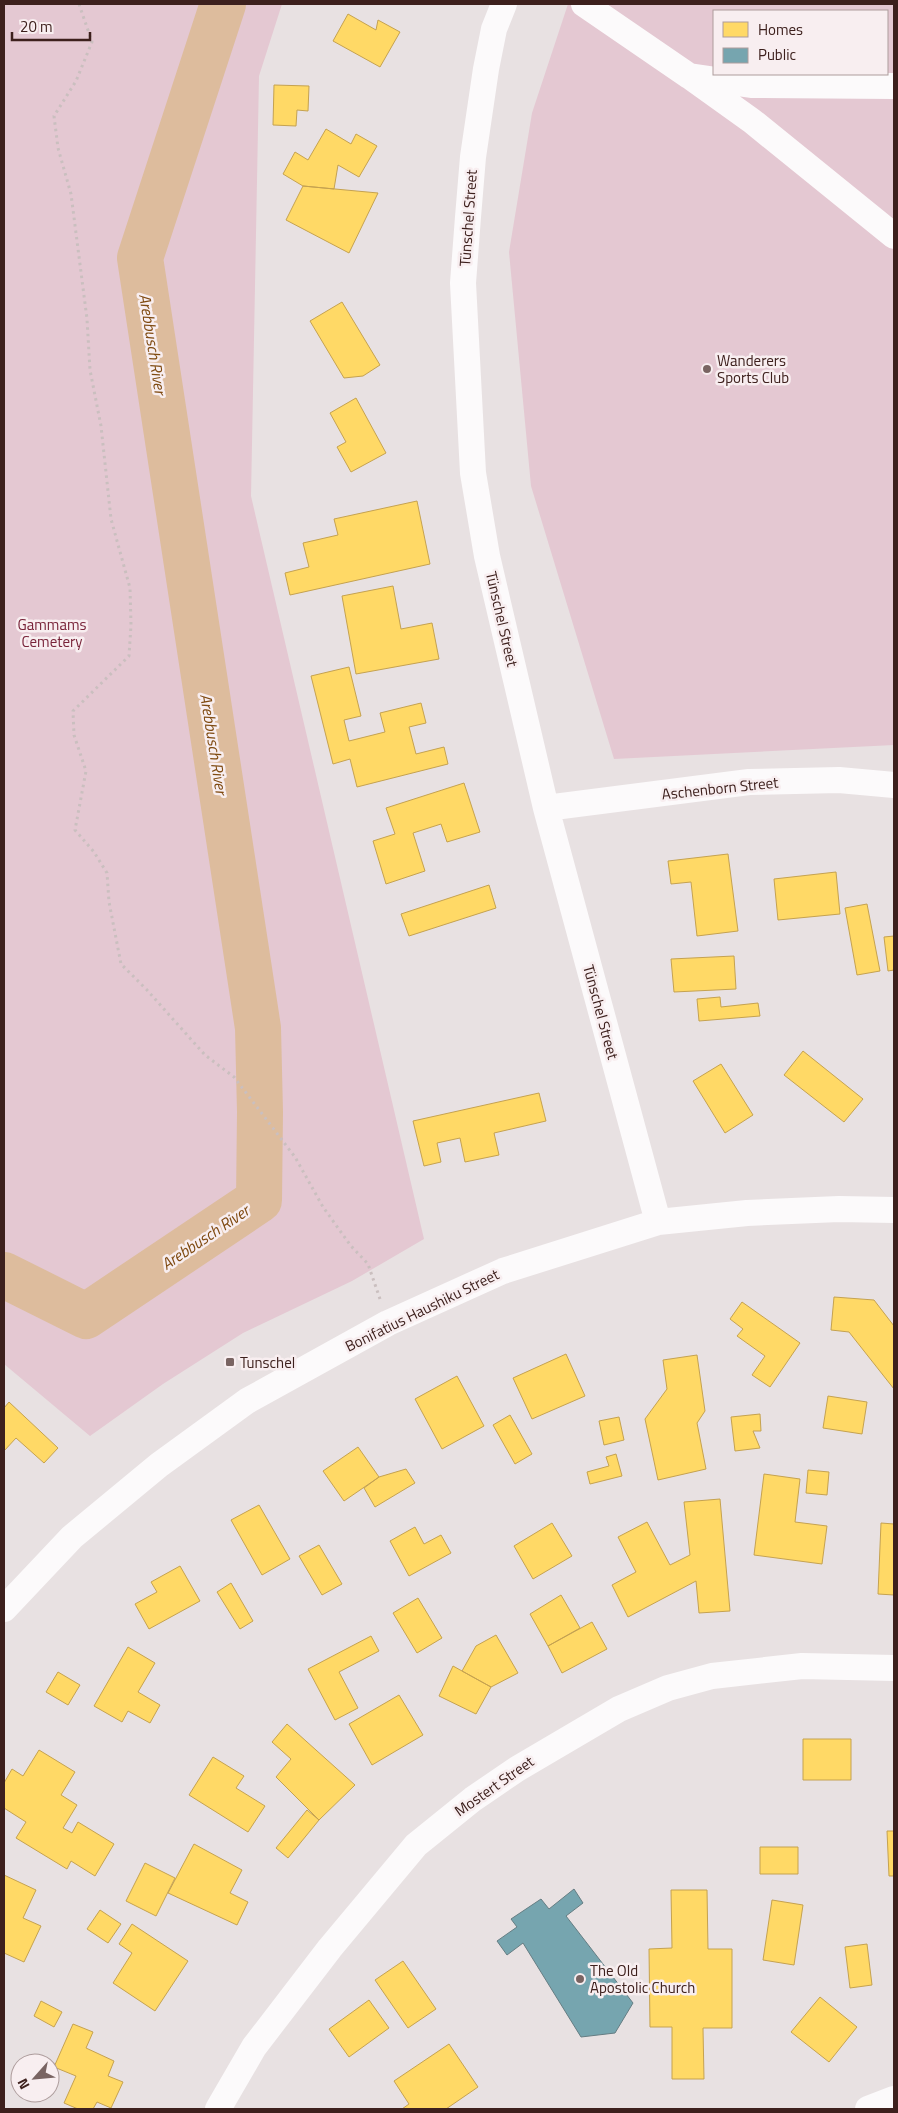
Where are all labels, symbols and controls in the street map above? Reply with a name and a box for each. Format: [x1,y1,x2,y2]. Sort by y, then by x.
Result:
scale bar [12,10,90,42]
legend [713,10,888,75]
text: 20 m [20,15,53,38]
text: Homes [758,18,803,41]
text: Public [758,43,796,66]
street label: Tünschel Street [453,168,483,267]
water label: Arebbusch River [133,292,173,398]
place label: Wanderers Sports Club [717,349,789,389]
marker: Wanderers Sports Club [701,363,713,375]
street label: Tünschel Street [480,569,524,670]
park label: Gammams Cemetery [18,613,86,653]
water label: Arebbusch River [194,692,234,798]
street label: Aschenborn Street [661,770,780,806]
street label: Tünschel Street [577,962,625,1063]
water label: Arebbusch River [156,1198,255,1275]
street label: Bonifatius Haushiku Street [341,1262,504,1357]
place label: Tunschel [240,1351,295,1374]
marker: Tunschel [224,1356,236,1368]
street label: Mostert Street [449,1750,539,1822]
place label: The Old Apostolic Church [590,1959,695,1999]
marker: The Old Apostolic Church [574,1973,586,1985]
north arrow [10,2053,60,2103]
text: N [11,2075,35,2093]

